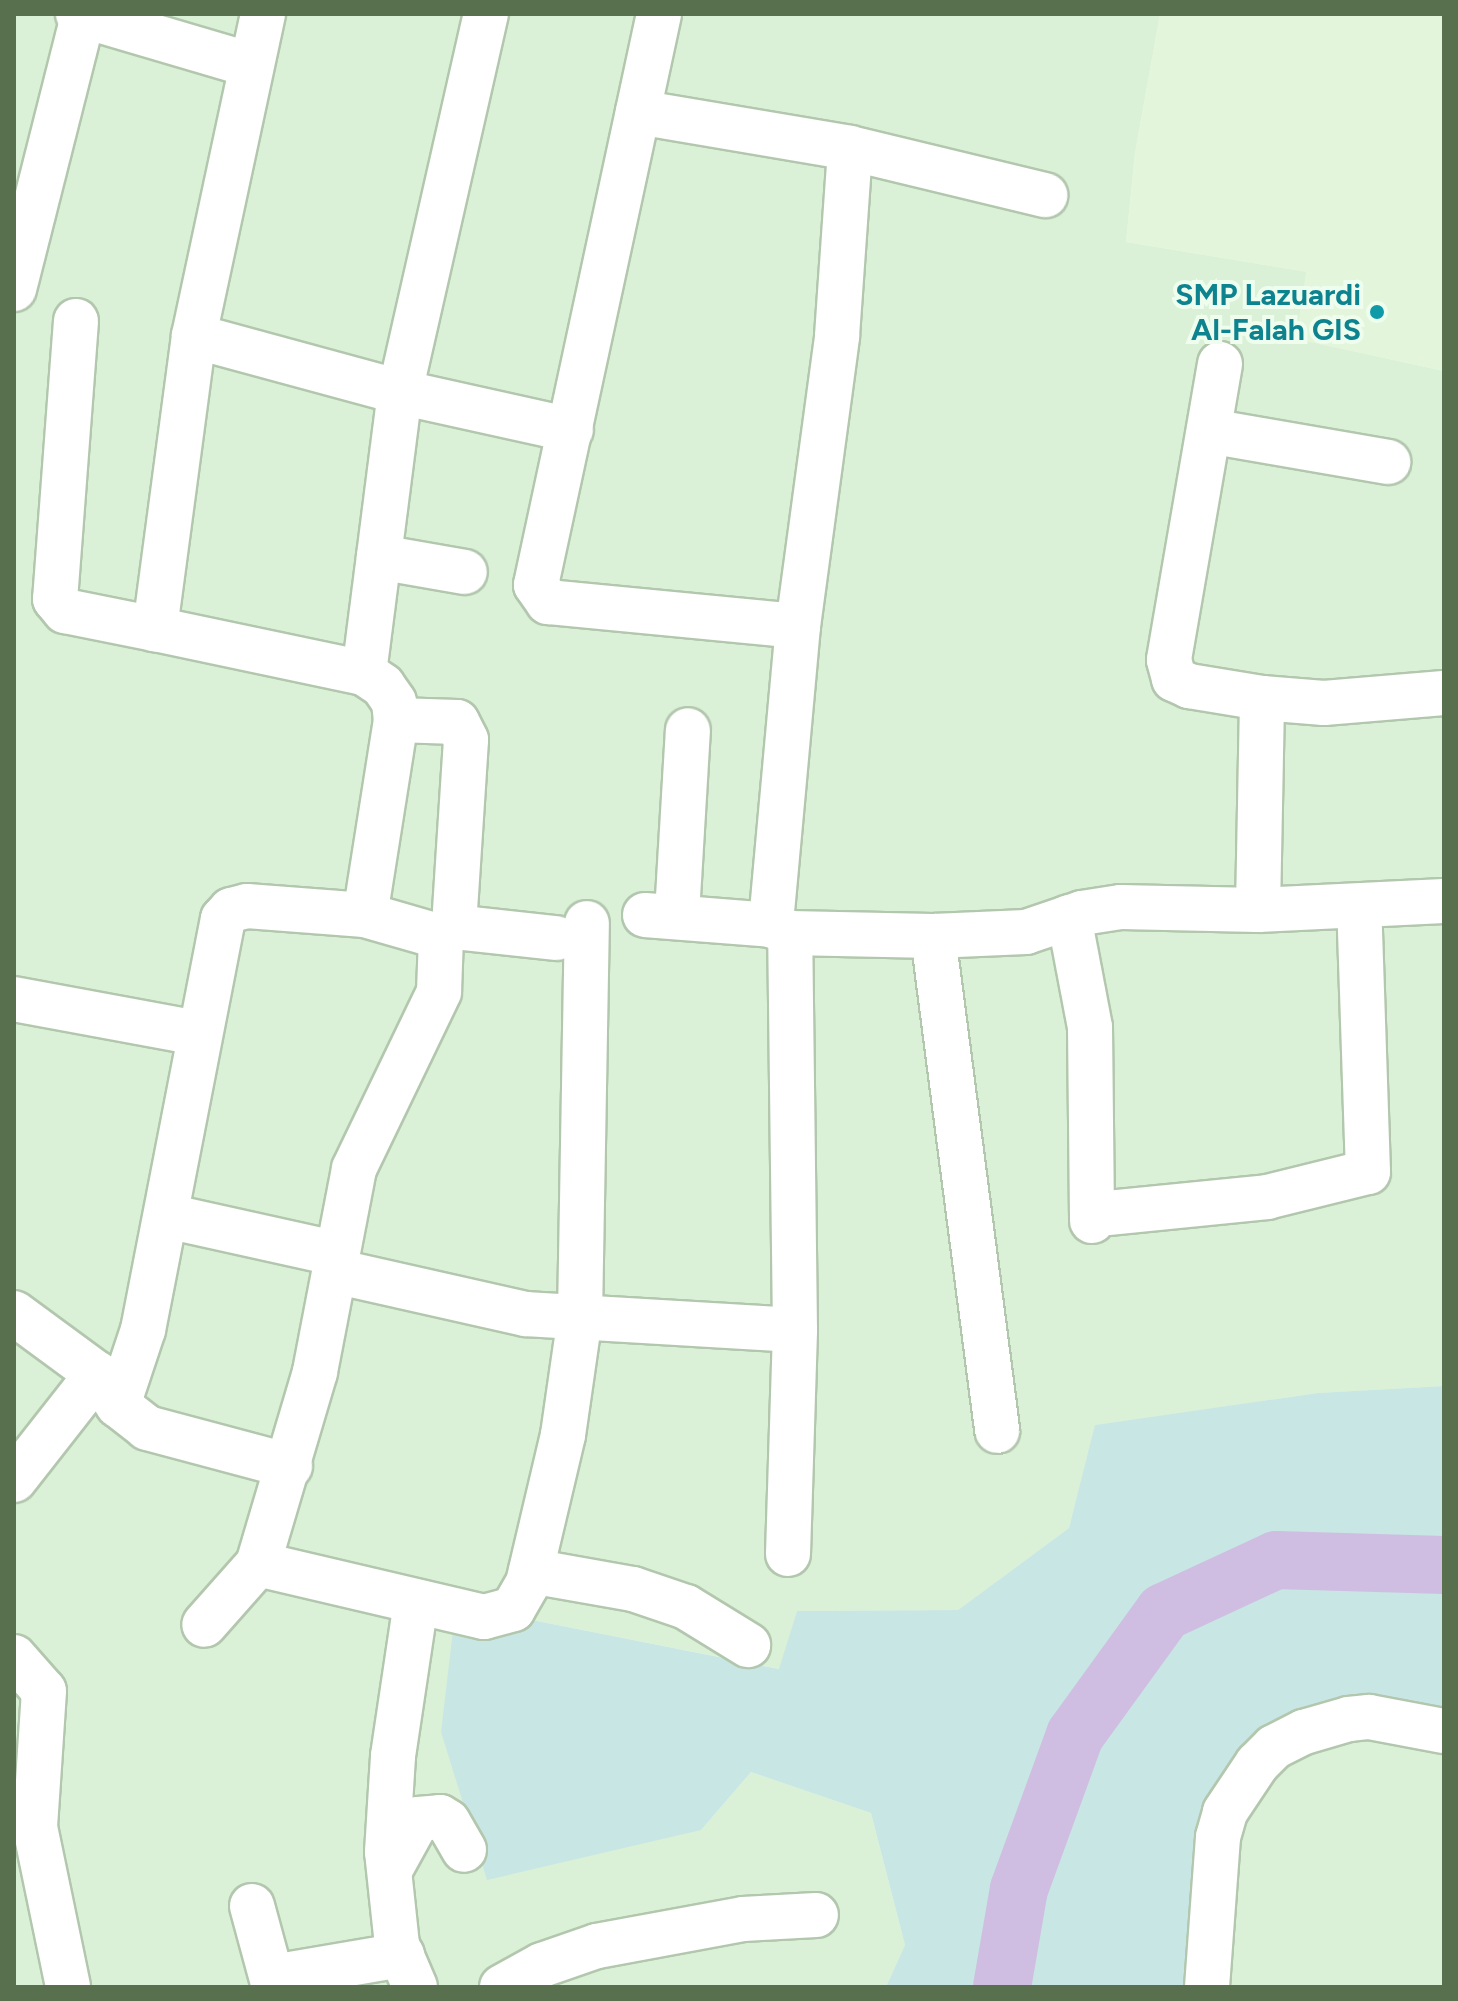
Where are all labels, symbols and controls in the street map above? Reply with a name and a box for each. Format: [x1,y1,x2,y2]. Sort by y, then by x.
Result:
place label: SMP Lazuardi Al-Falah GIS [1175,277,1361,348]
marker: SMP Lazuardi Al-Falah GIS [1368,303,1386,321]

